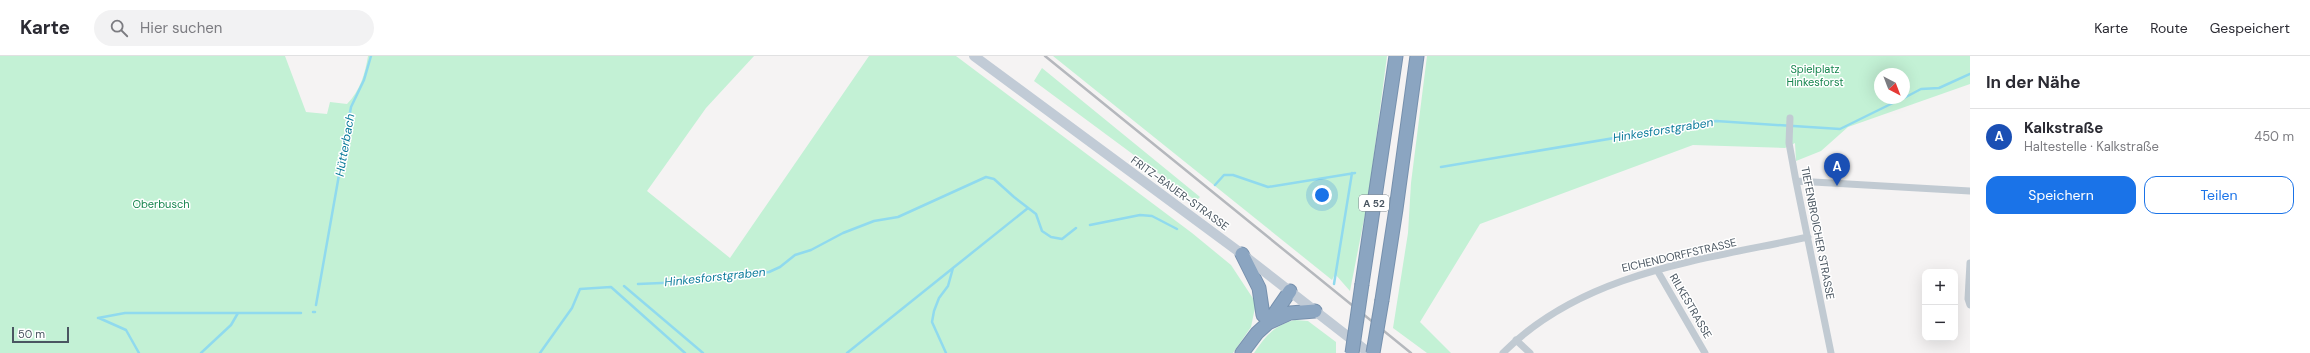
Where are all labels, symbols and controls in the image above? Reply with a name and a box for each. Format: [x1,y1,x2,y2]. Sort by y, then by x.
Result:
search box [94,10,374,46]
text: Karte [20,15,70,40]
icon: search [108,17,130,39]
text: Hier suchen [140,18,222,38]
text: Karte [2094,19,2128,37]
text: Route [2150,19,2188,37]
text: Gespeichert [2210,19,2290,37]
park label: Spielplatz Hinkesforst [1786,62,1844,89]
north arrow [1874,68,1910,104]
text: In der Nähe [1986,71,2081,93]
water label: Hütterbach [332,112,358,178]
water label: Hinkesforstgraben [1612,114,1715,146]
text: Kalkstraße [2024,118,2103,138]
text: A [1994,128,2004,145]
text: 450 m [2254,128,2294,145]
text: Haltestelle · Kalkstraße [2024,138,2159,155]
street label: FRITZ-BAUER-STRASSE [1128,153,1232,233]
pin: A [1824,153,1850,186]
street label: TIEFENBROICHER STRASSE [1799,165,1837,301]
button: Speichern [1986,176,2136,214]
button: Teilen [2144,176,2294,214]
your location [1312,185,1332,205]
road number: A 52 [1359,195,1389,211]
park label: Oberbusch [132,197,190,211]
street label: EICHENDORFFSTRASSE [1620,235,1738,275]
water label: Hinkesforstgraben [664,264,766,290]
map controls [1922,269,1958,341]
button: + [1922,269,1958,305]
street label: RILKESTRASSE [1667,271,1715,341]
button: − [1922,305,1958,341]
scale bar [12,325,69,344]
text: 50 m [18,327,45,341]

